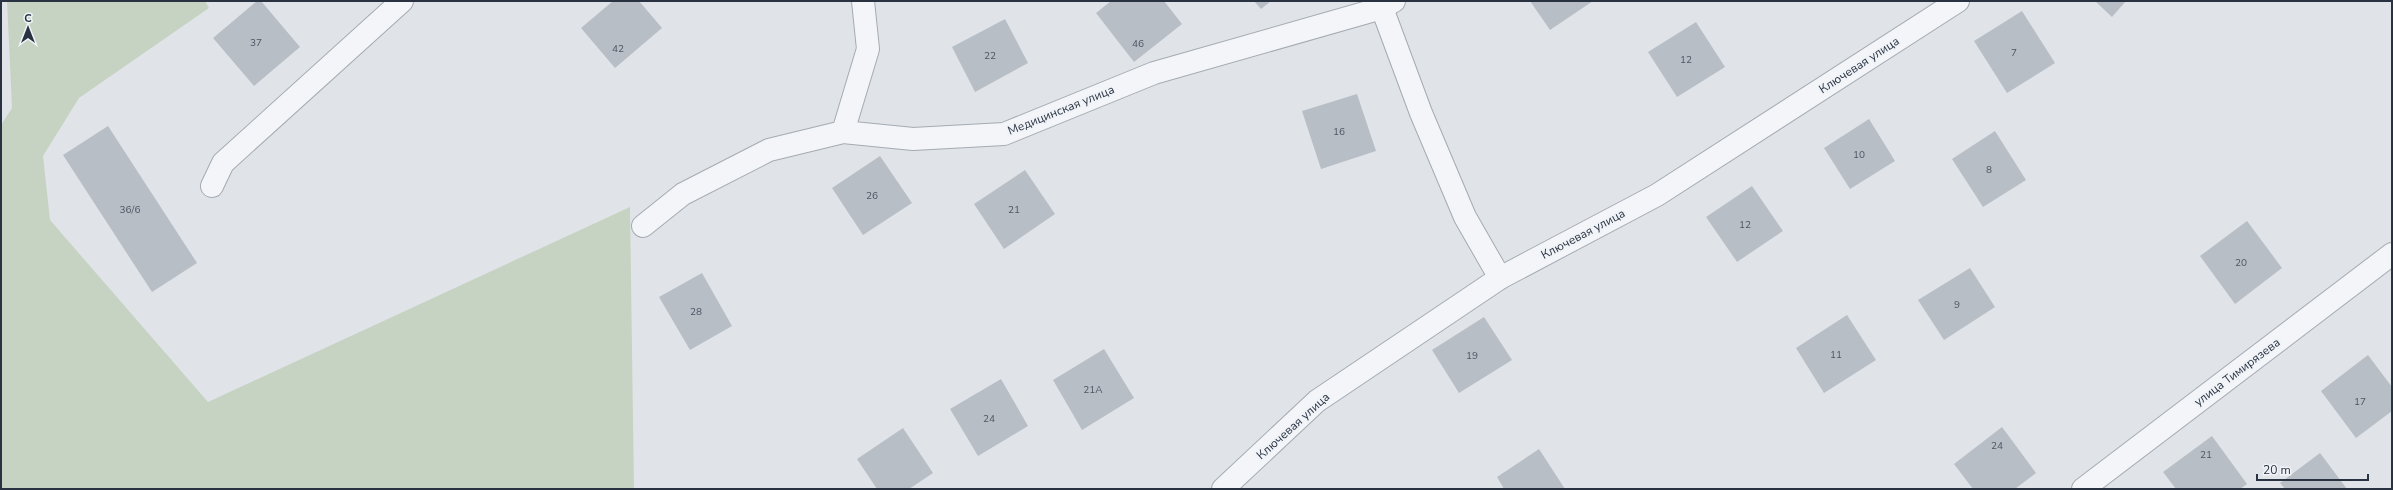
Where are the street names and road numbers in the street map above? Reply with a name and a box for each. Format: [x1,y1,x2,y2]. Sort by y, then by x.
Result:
street label: Ключевая улица [1816,33,1902,97]
street label: Медицинская улица [1005,81,1117,139]
street label: Ключевая улица [1538,205,1628,263]
street label: улица Тимирязева [2191,334,2283,410]
street label: Ключевая улица [1253,389,1333,463]

